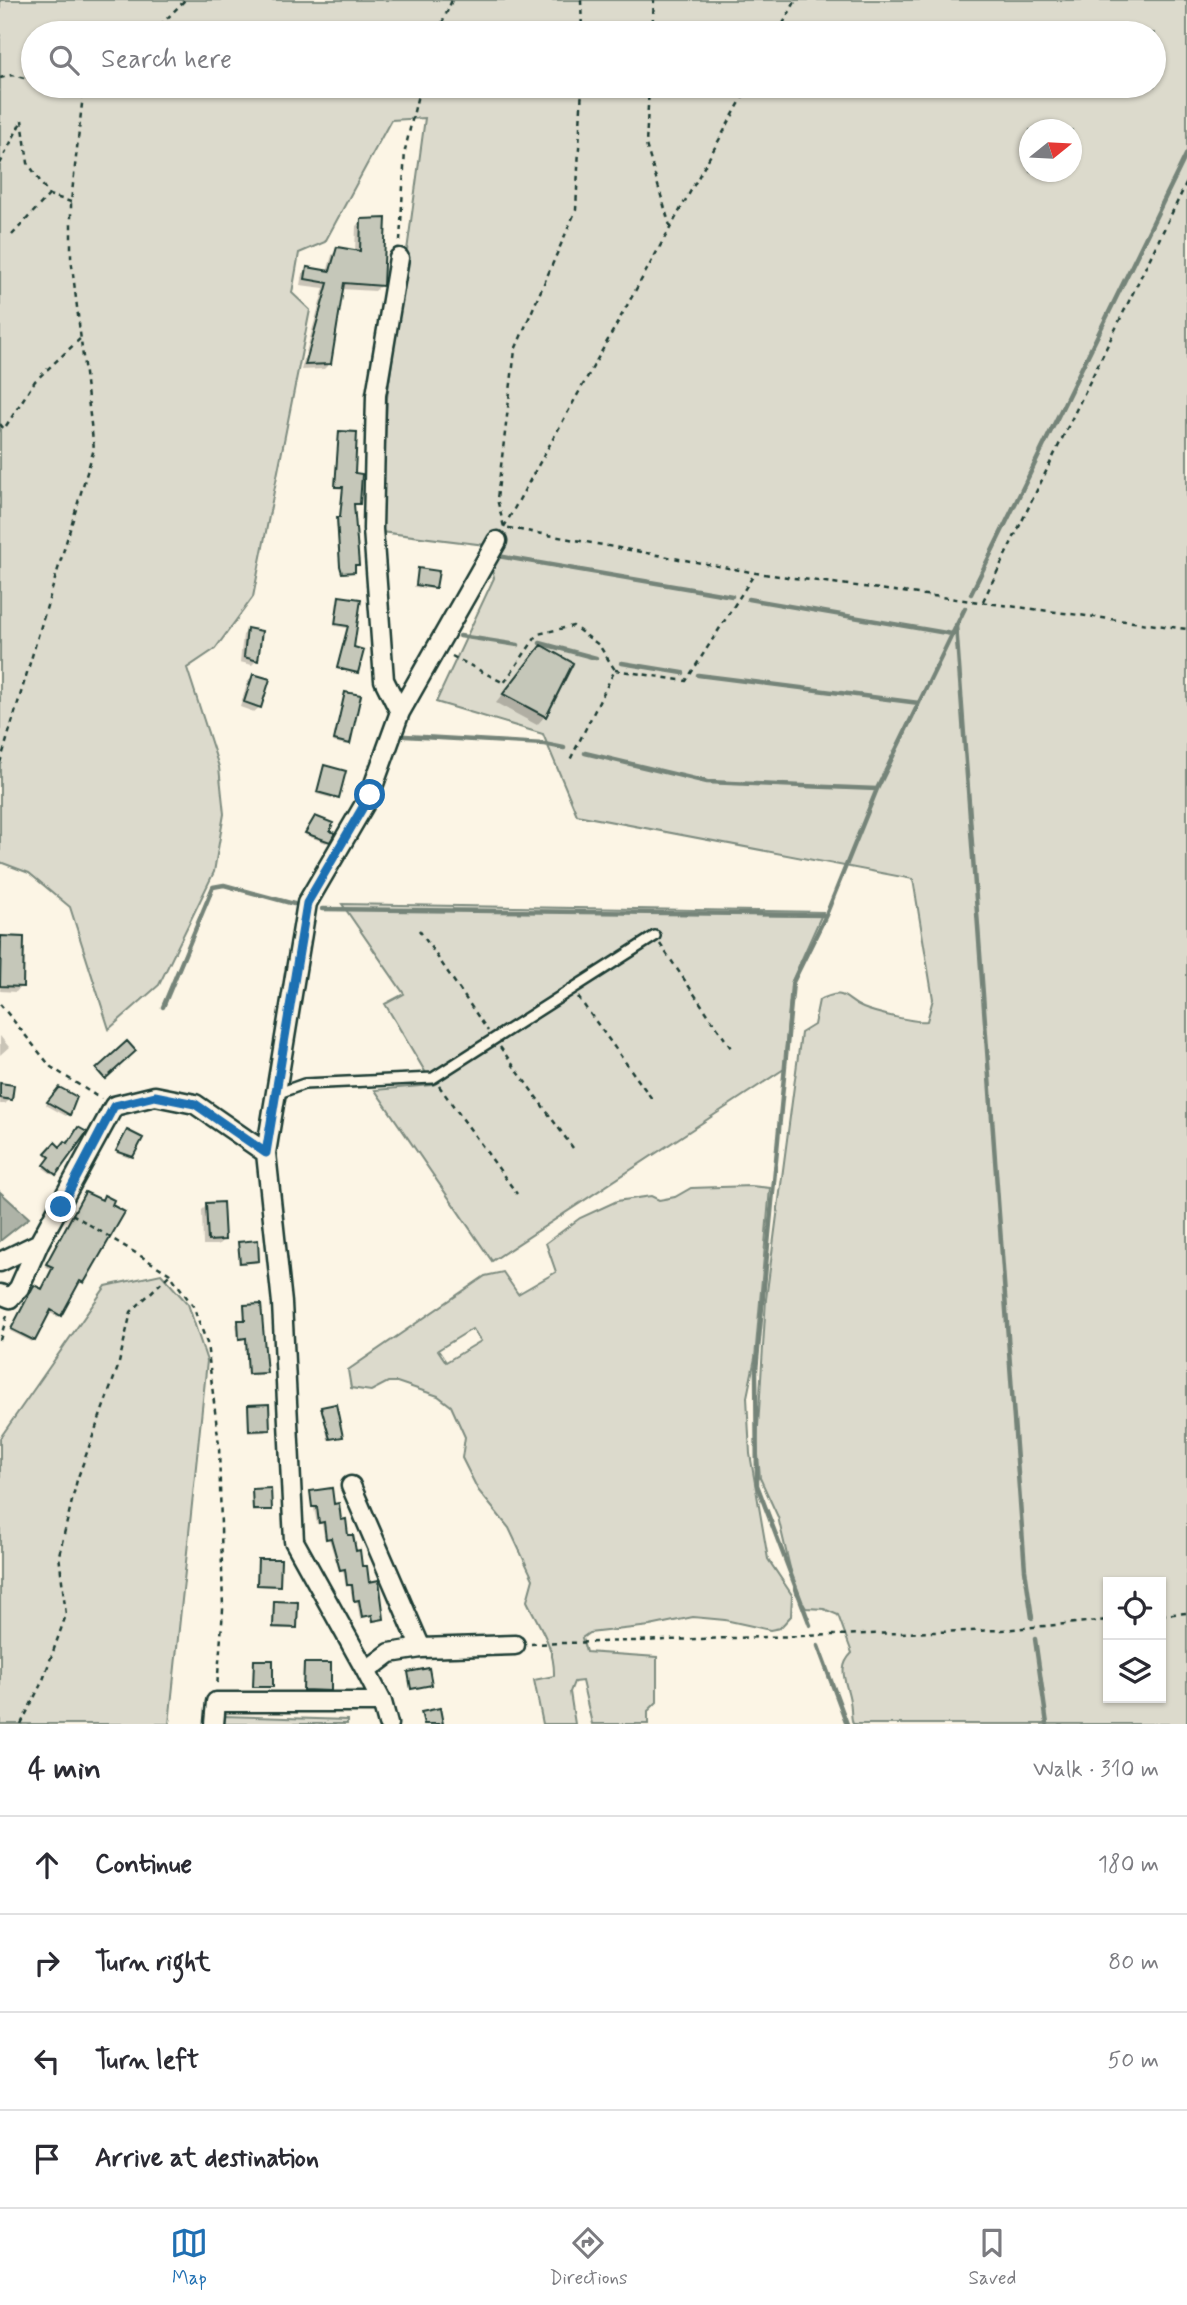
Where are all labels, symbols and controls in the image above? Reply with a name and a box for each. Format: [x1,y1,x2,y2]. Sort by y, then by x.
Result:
search box [21,21,1166,98]
icon: search [45,41,83,79]
text: Search here [101,43,232,77]
north arrow [1019,119,1082,182]
route start [354,779,385,810]
route end [45,1191,76,1222]
map controls [1103,1577,1166,1703]
button: locate [1103,1577,1166,1640]
button: layers [1103,1640,1166,1703]
text: 4 min [28,1750,101,1789]
text: Walk · 310 m [1033,1755,1159,1785]
icon: ahead [28,1846,66,1884]
text: Continue [95,1848,192,1882]
text: 180 m [1098,1850,1159,1880]
icon: right [28,1944,66,1982]
text: Turn right [95,1946,211,1980]
text: 80 m [1108,1948,1159,1978]
icon: left [28,2042,66,2080]
text: Turn left [95,2044,199,2078]
text: 50 m [1108,2046,1159,2076]
icon: arrive [28,2140,66,2178]
text: Arrive at destination [95,2142,319,2176]
tab: Map [170,2224,208,2291]
tab: Directions [549,2224,628,2291]
tab: Saved [968,2224,1016,2291]

